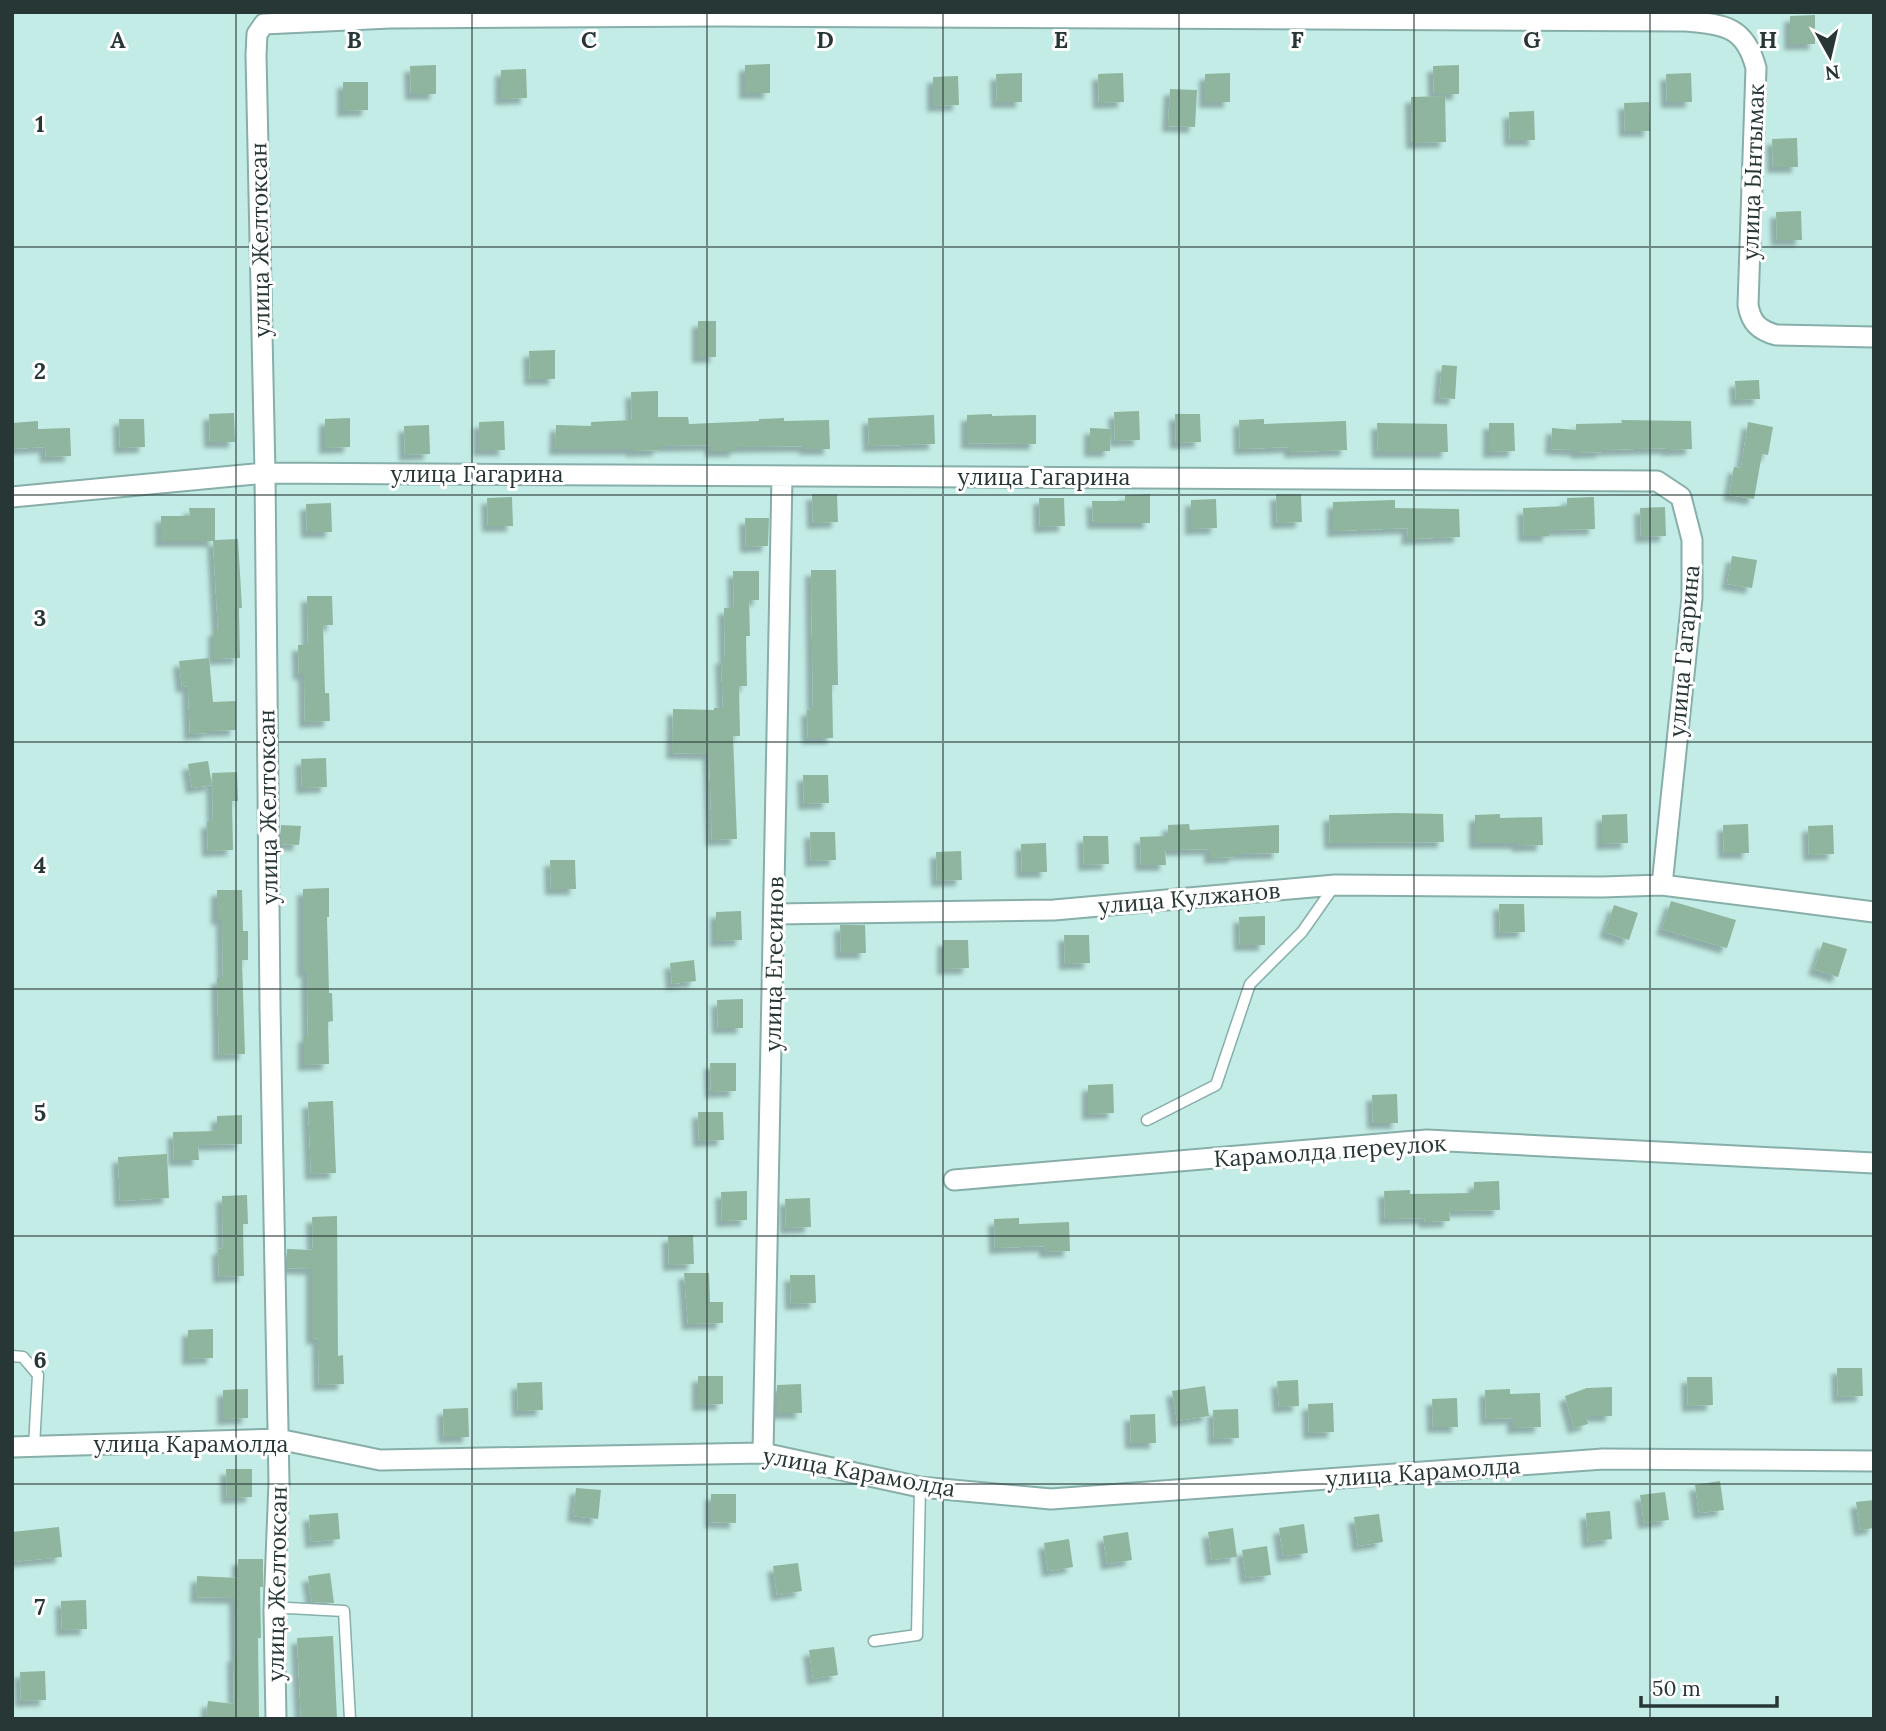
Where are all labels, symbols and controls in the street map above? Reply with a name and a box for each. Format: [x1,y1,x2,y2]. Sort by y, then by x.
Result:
north arrow [1795,21,1865,91]
text: A [110,25,126,54]
text: B [346,25,362,54]
text: C [581,25,597,54]
text: D [816,25,834,54]
text: E [1054,25,1068,54]
text: F [1290,25,1304,54]
text: G [1523,25,1541,54]
text: H [1759,25,1777,54]
text: N [1823,60,1841,86]
street label: улица Ынтымак [1735,83,1770,261]
text: 1 [35,109,45,138]
street label: улица Желтоксан [243,142,276,338]
text: 2 [34,356,46,385]
street label: улица Гагарина [391,459,564,488]
street label: улица Гагарина [958,462,1131,491]
street label: улица Гагарина [1662,563,1705,738]
text: 3 [34,603,46,632]
street label: улица Желтоксан [251,709,284,905]
text: 4 [34,850,46,879]
street label: улица Кулжанов [1097,875,1281,920]
street label: улица Егесинов [757,876,790,1052]
text: 5 [34,1098,46,1127]
street label: Карамолда переулок [1213,1128,1448,1173]
text: 6 [33,1345,47,1374]
street label: улица Карамолда [94,1429,289,1458]
street label: улица Карамолда [761,1440,958,1503]
street label: улица Карамолда [1325,1450,1521,1493]
street label: улица Желтоксан [260,1486,293,1682]
text: 7 [35,1592,46,1621]
scale bar [1641,1664,1778,1708]
text: 50 m [1652,1675,1701,1702]

